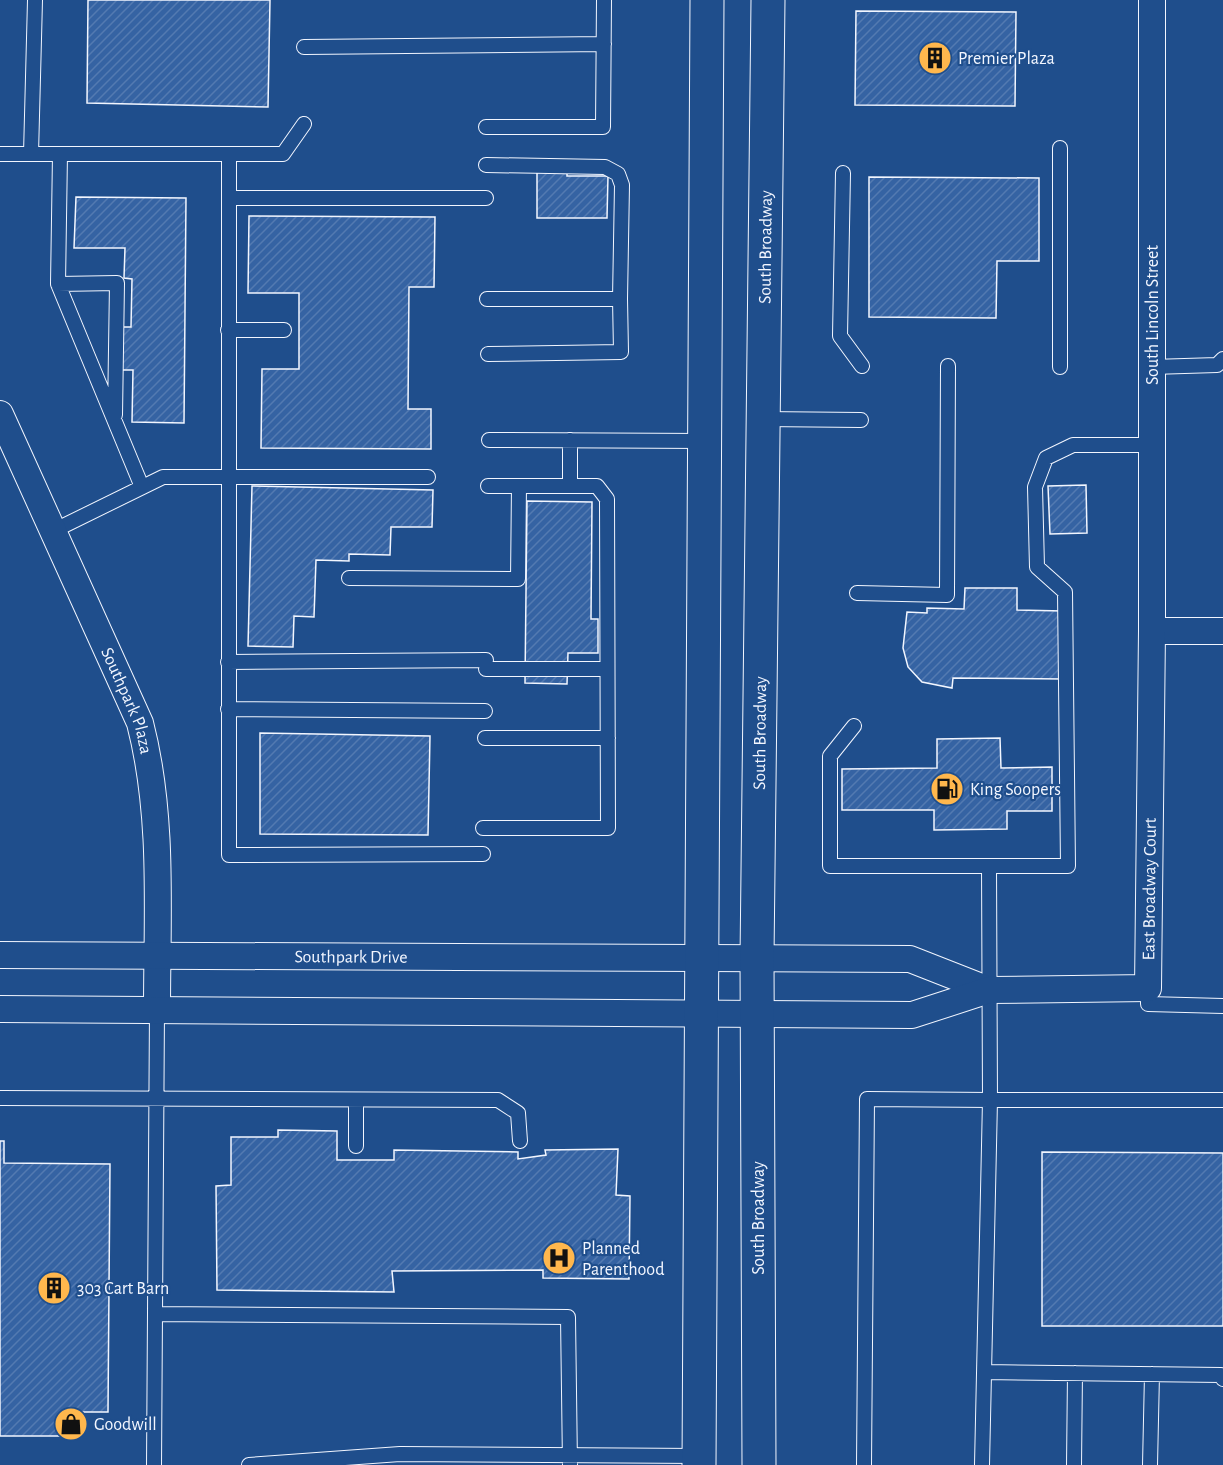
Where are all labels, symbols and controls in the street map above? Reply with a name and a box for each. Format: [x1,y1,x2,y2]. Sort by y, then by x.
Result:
building icon: Premier Plaza [917,40,953,76]
place label: Premier Plaza [958,50,1055,68]
street label: South Broadway [757,190,776,304]
street label: South Lincoln Street [1144,245,1162,385]
street label: Southpark Plaza [97,645,155,756]
street label: South Broadway [751,676,770,790]
fuel station icon: King Soopers [929,771,965,807]
place label: King Soopers [970,781,1061,799]
street label: East Broadway Court [1140,817,1160,961]
street label: Southpark Drive [294,948,408,967]
street label: South Broadway [750,1161,768,1275]
hospital icon: Planned Parenthood [541,1240,577,1276]
place label: Planned Parenthood [582,1240,665,1279]
building icon: 303 Cart Barn [36,1270,72,1306]
place label: 303 Cart Barn [77,1280,169,1298]
shop icon: Goodwill [53,1406,89,1442]
place label: Goodwill [94,1416,157,1434]

